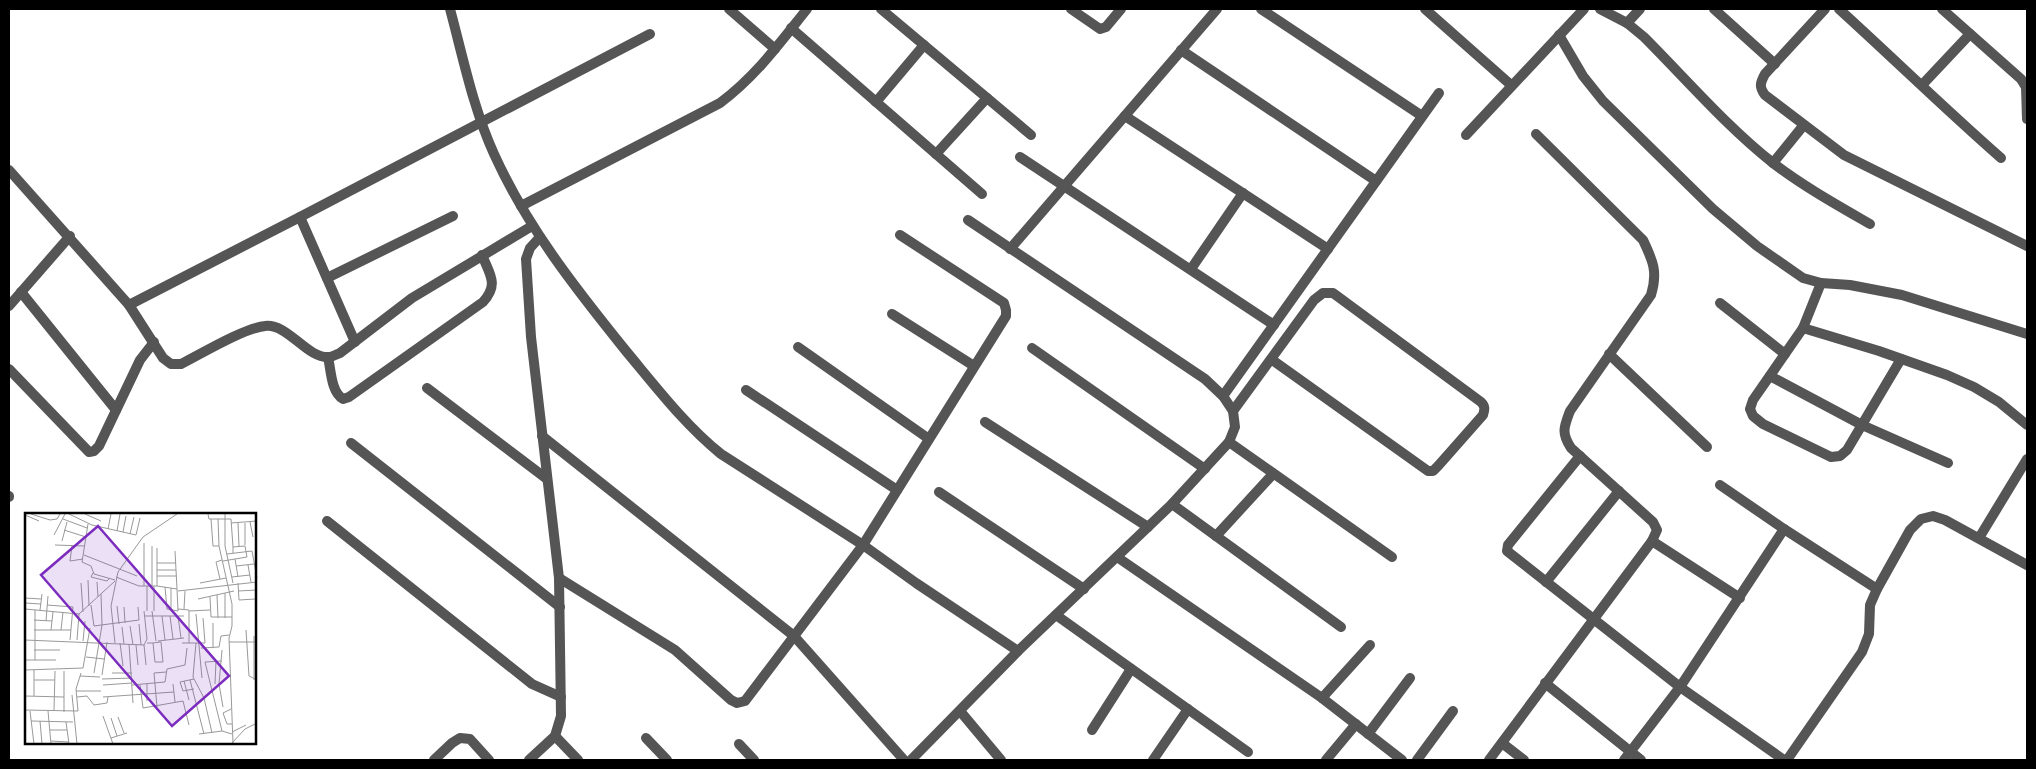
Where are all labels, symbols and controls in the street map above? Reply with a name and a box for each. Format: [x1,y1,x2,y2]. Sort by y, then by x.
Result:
inset map [25,513,256,744]

